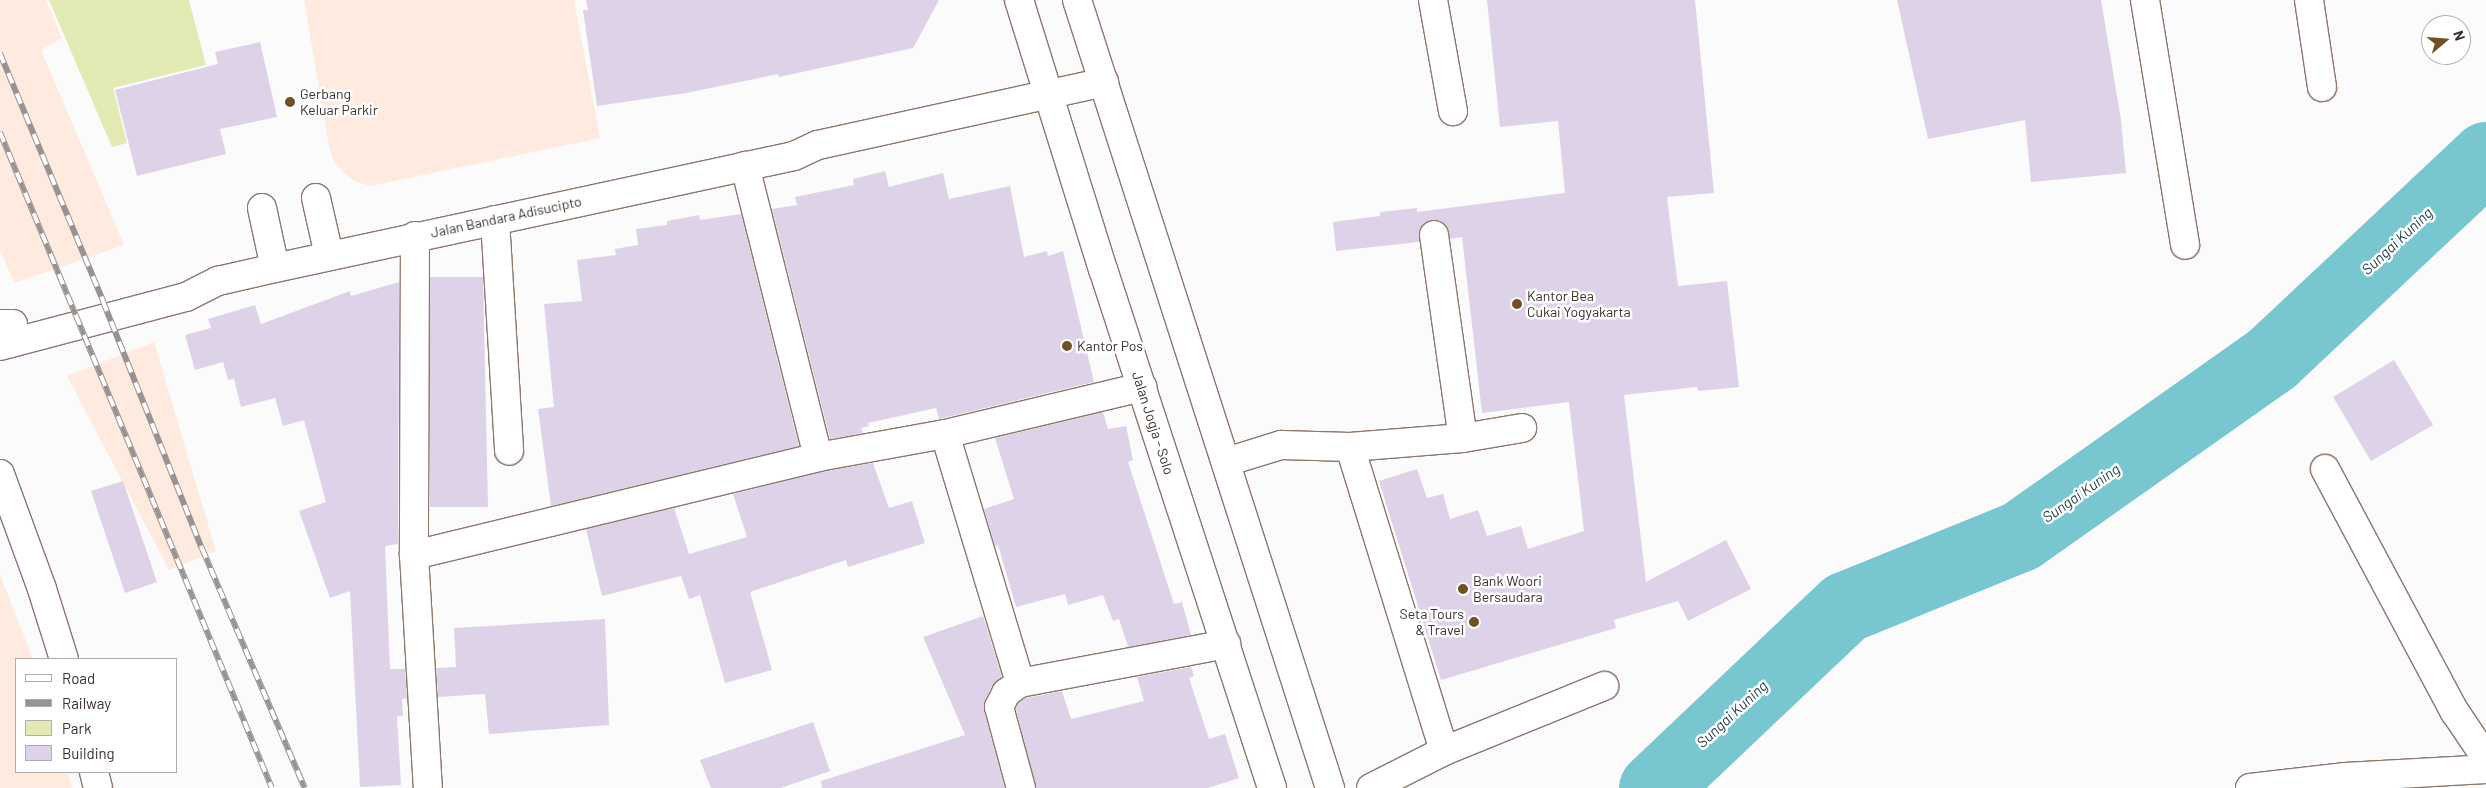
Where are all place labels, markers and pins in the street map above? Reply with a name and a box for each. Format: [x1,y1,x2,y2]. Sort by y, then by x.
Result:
place label: Gerbang Keluar Parkir [300,86,378,118]
marker: Gerbang Keluar Parkir [284,96,296,108]
place label: Kantor Bea Cukai Yogyakarta [1527,288,1631,321]
marker: Kantor Bea Cukai Yogyakarta [1511,298,1523,310]
place label: Kantor Pos [1077,338,1143,354]
marker: Kantor Pos [1061,340,1073,352]
place label: Bank Woori Bersaudara [1473,573,1543,606]
marker: Bank Woori Bersaudara [1457,583,1469,595]
place label: Seta Tours & Travel [1400,606,1464,638]
marker: Seta Tours & Travel [1468,616,1480,628]

